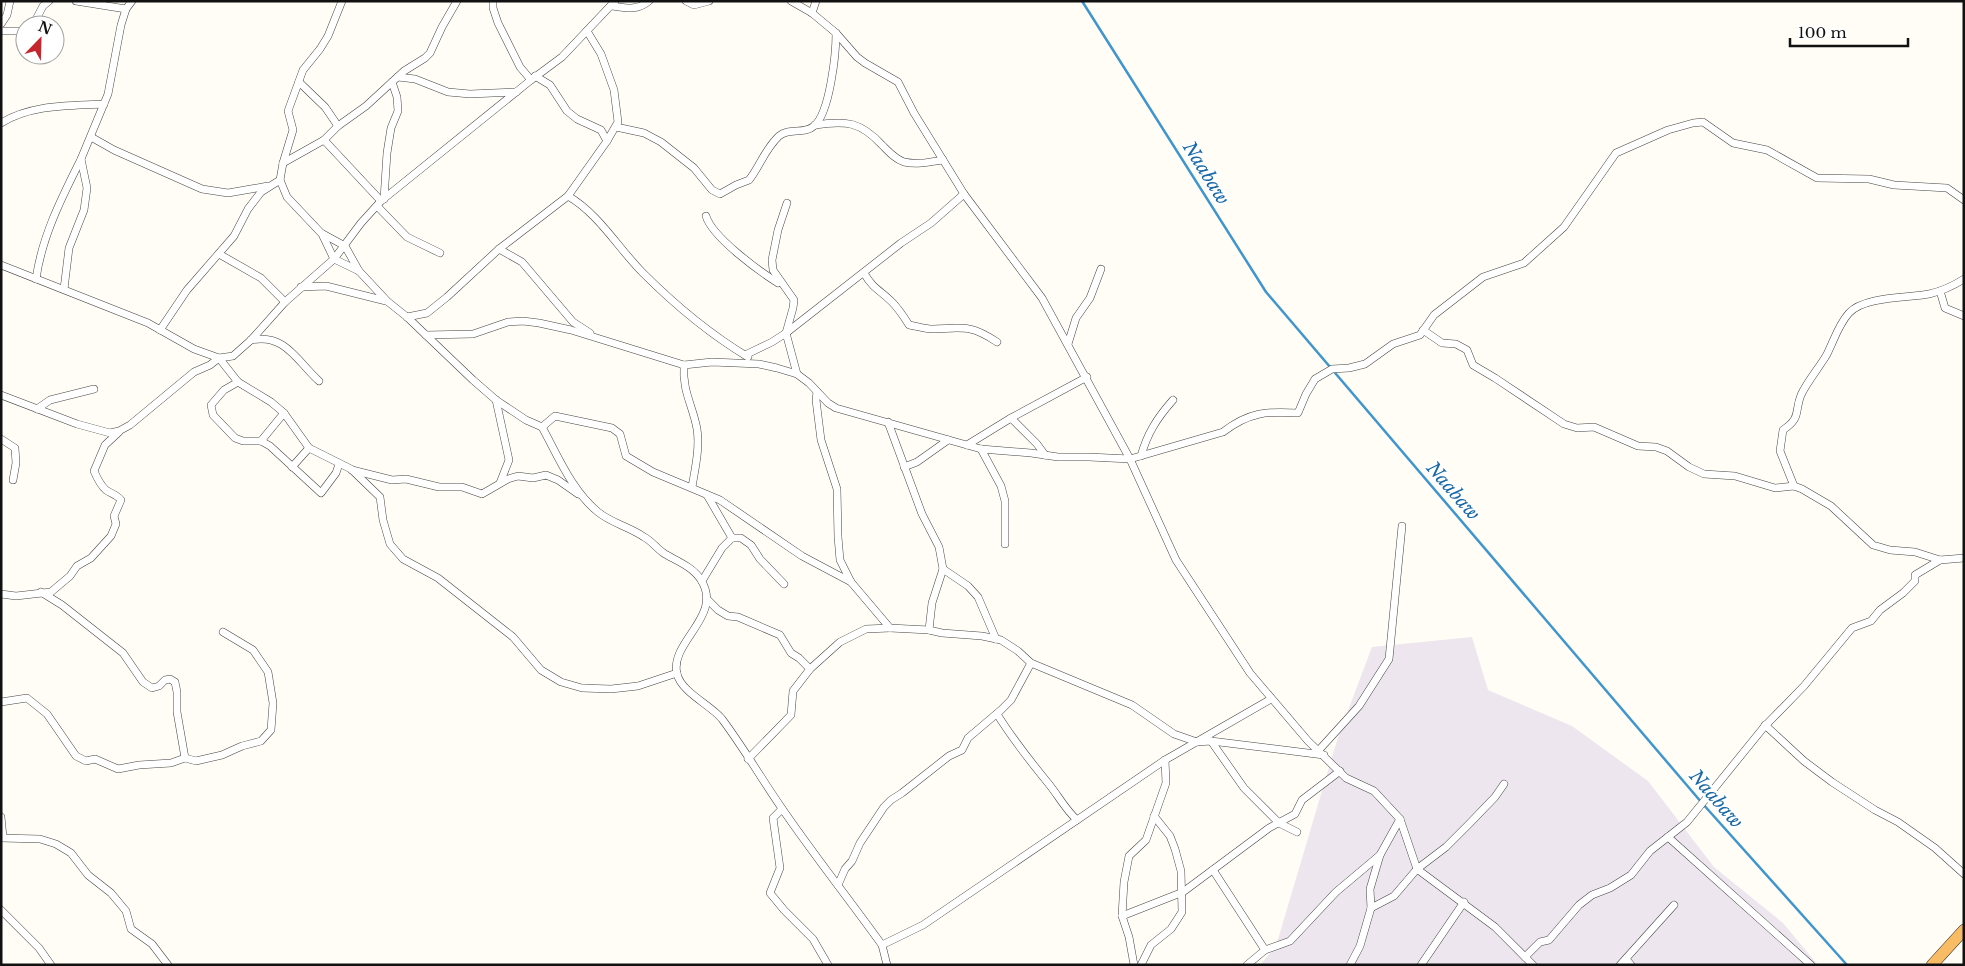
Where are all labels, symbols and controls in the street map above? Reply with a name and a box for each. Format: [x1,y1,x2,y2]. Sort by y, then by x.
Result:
north arrow [15,15,65,65]
scale bar [1790,15,1908,47]
text: N [36,17,55,39]
text: 100 m [1798,23,1847,42]
water label: Naabaw [1178,137,1234,209]
water label: Naabaw [1421,457,1484,525]
water label: Naabaw [1684,765,1747,833]

